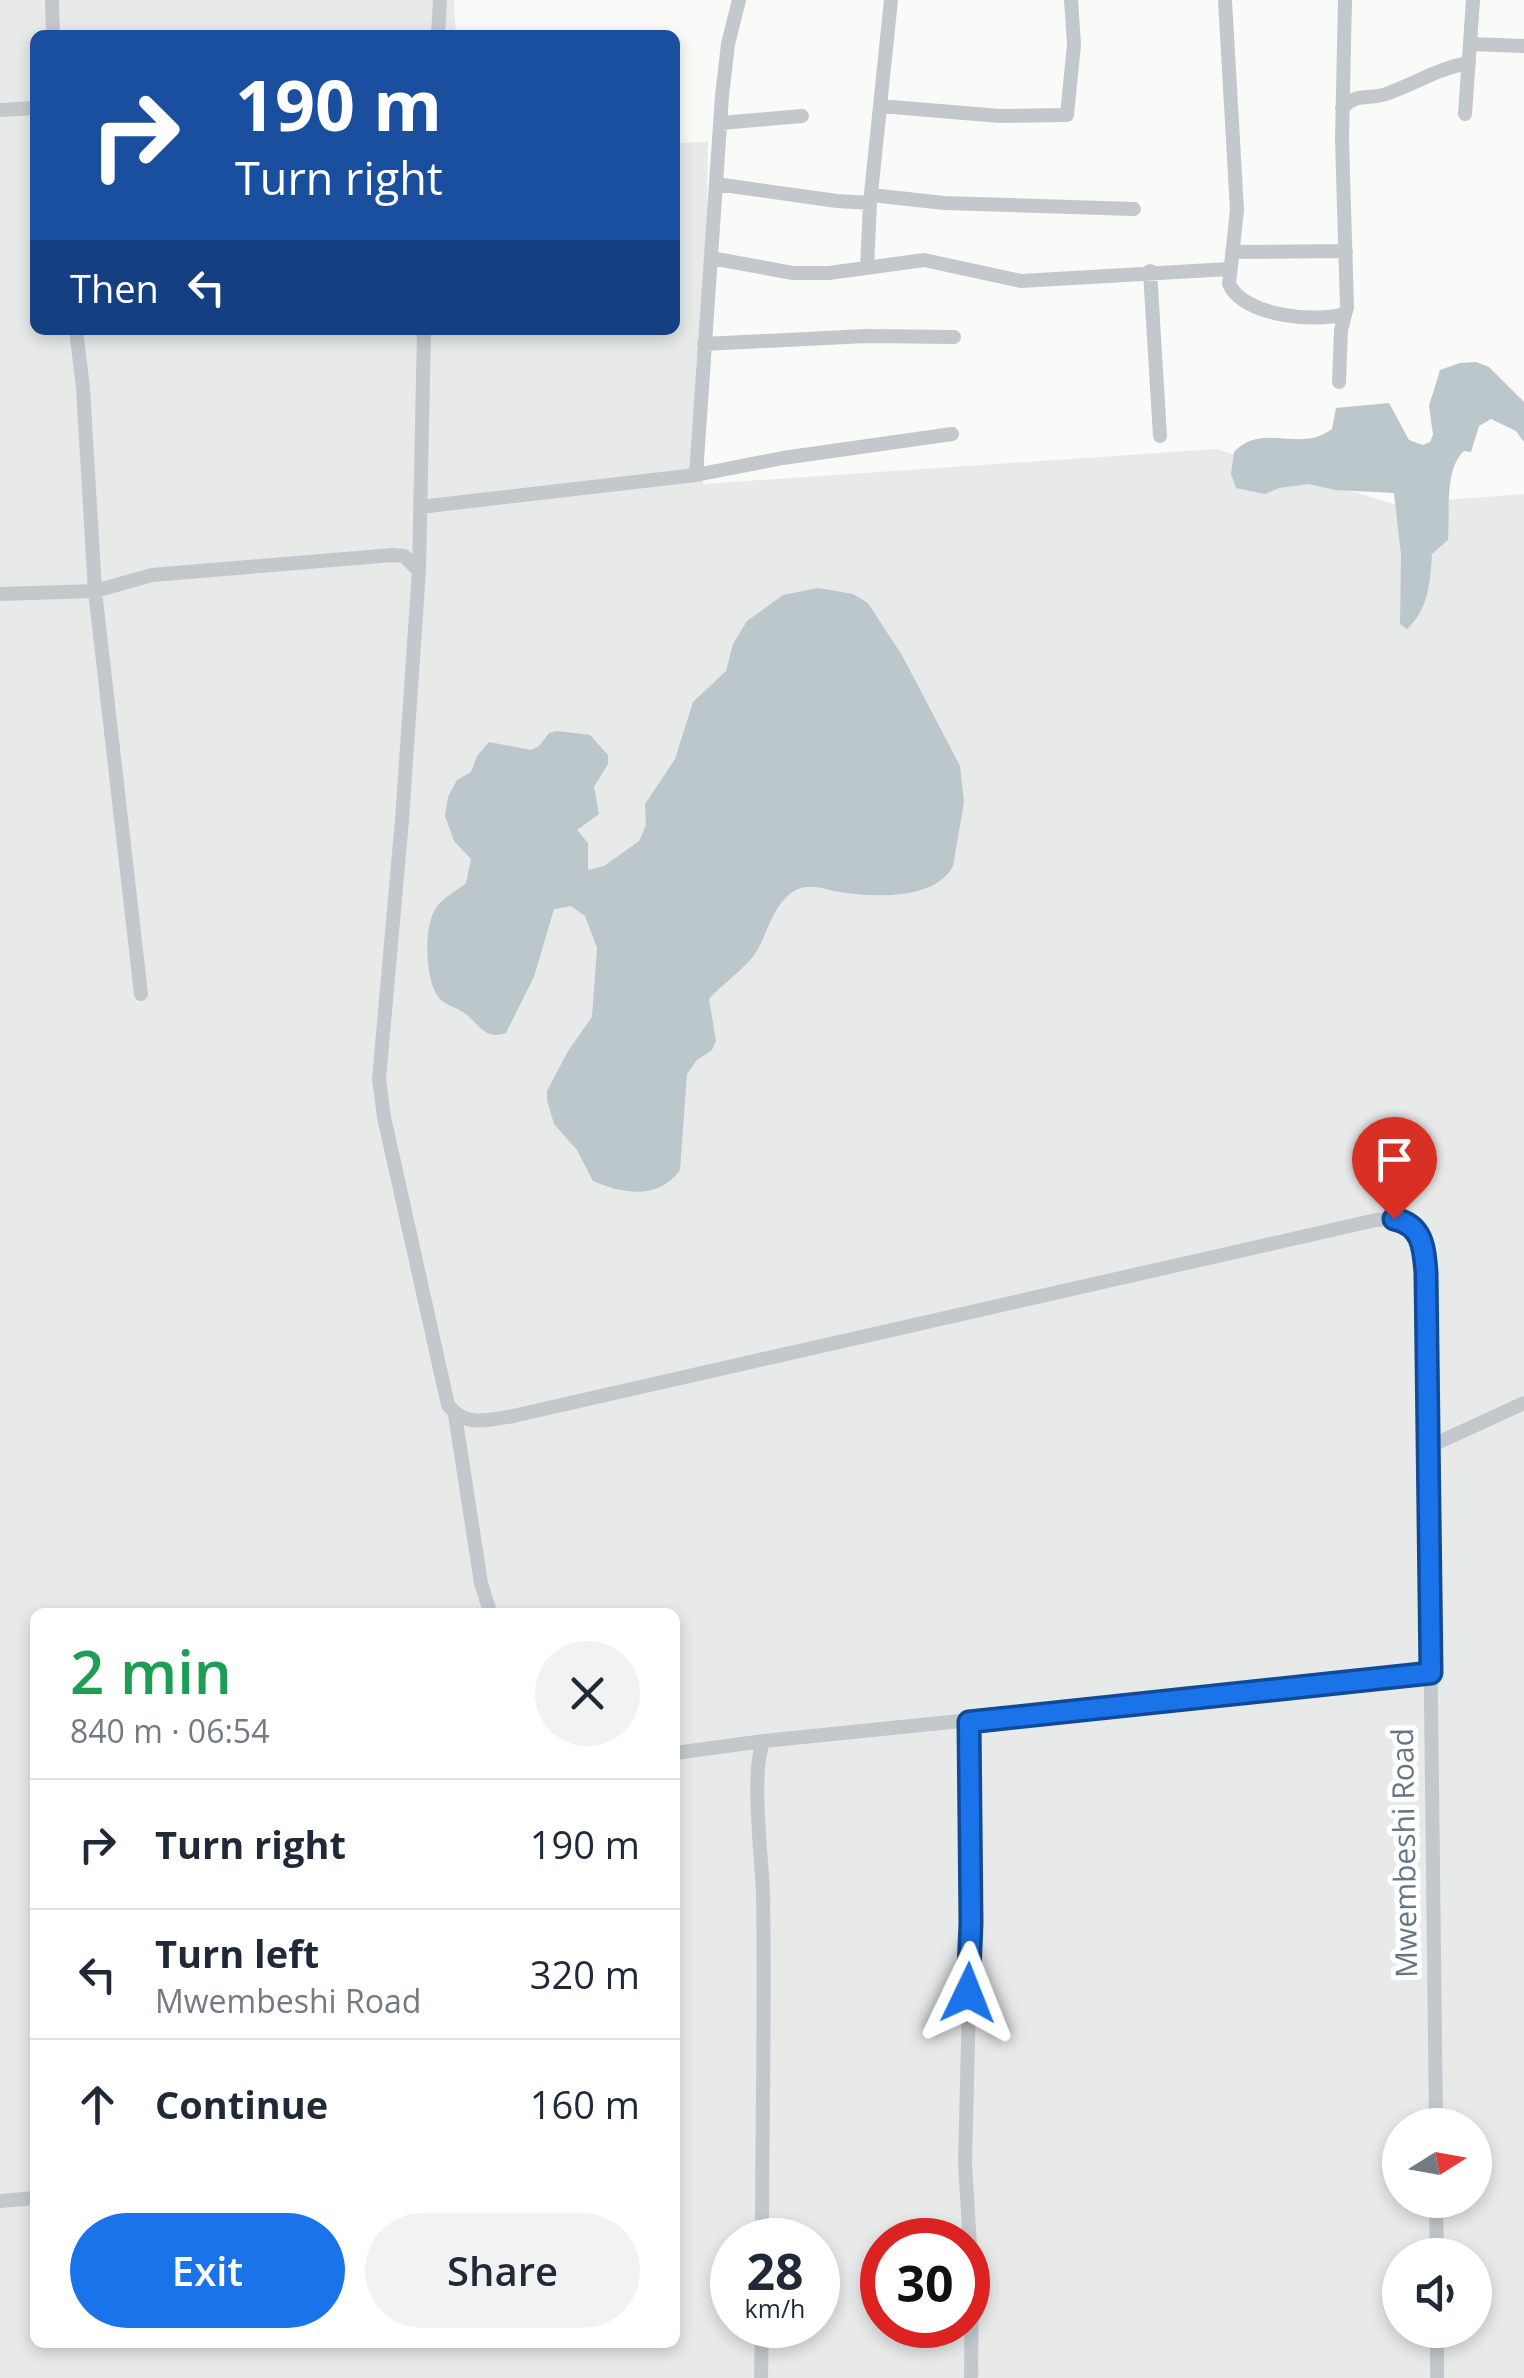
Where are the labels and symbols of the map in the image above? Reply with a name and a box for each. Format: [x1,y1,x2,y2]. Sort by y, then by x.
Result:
pin [1352,1117,1437,1220]
street label: Mwembeshi Road [1381,1728,1426,1978]
position arrow [916,1941,1020,2045]
north arrow [1382,2108,1492,2218]
speed limit sign: 30 [860,2218,990,2348]

